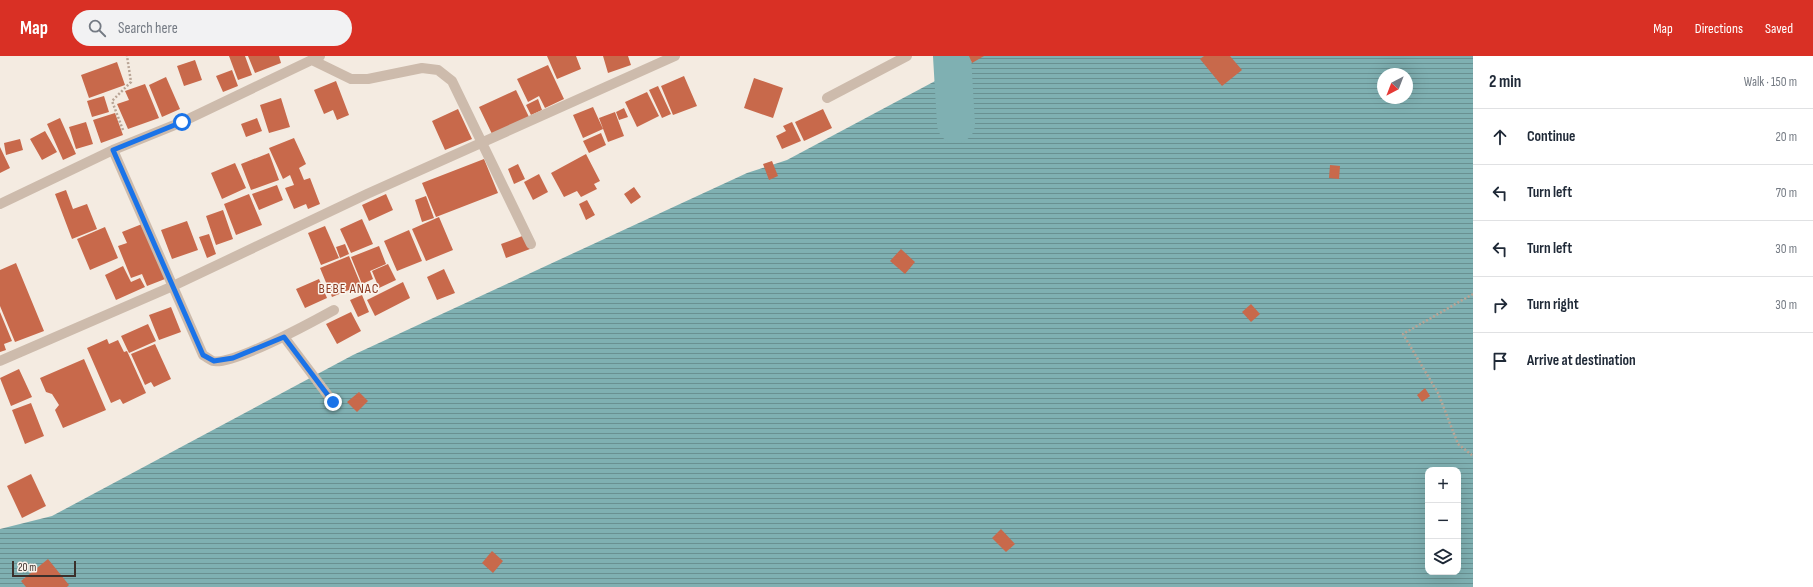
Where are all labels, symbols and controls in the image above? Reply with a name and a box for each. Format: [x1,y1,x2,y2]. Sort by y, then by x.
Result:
search box [72,10,352,46]
text: Map [20,17,48,40]
icon: search [86,17,108,39]
text: Search here [118,19,178,38]
text: Map [1653,20,1673,37]
text: Directions [1695,20,1743,37]
text: Saved [1765,20,1793,37]
north arrow [1377,68,1413,104]
text: 2 min [1489,72,1521,92]
text: Walk · 150 m [1744,74,1797,90]
route start [173,113,191,131]
icon: ahead [1489,126,1511,148]
text: Continue [1527,127,1576,146]
text: 20 m [1775,129,1797,145]
icon: left [1489,182,1511,204]
text: Turn left [1527,183,1572,202]
text: 70 m [1776,185,1797,201]
icon: left [1489,238,1511,260]
text: Turn left [1527,239,1572,258]
text: 30 m [1775,241,1797,257]
district label: BEBE ANAC [318,280,380,297]
icon: right [1489,294,1511,316]
text: Turn right [1527,295,1579,314]
text: 30 m [1775,297,1797,313]
icon: arrive [1489,350,1511,372]
text: Arrive at destination [1527,351,1636,370]
route end [324,393,342,411]
map controls [1425,467,1461,575]
button: + [1425,467,1461,503]
button: − [1425,503,1461,539]
button: layers [1425,539,1461,575]
scale bar [12,559,76,578]
text: 20 m [18,561,36,574]

